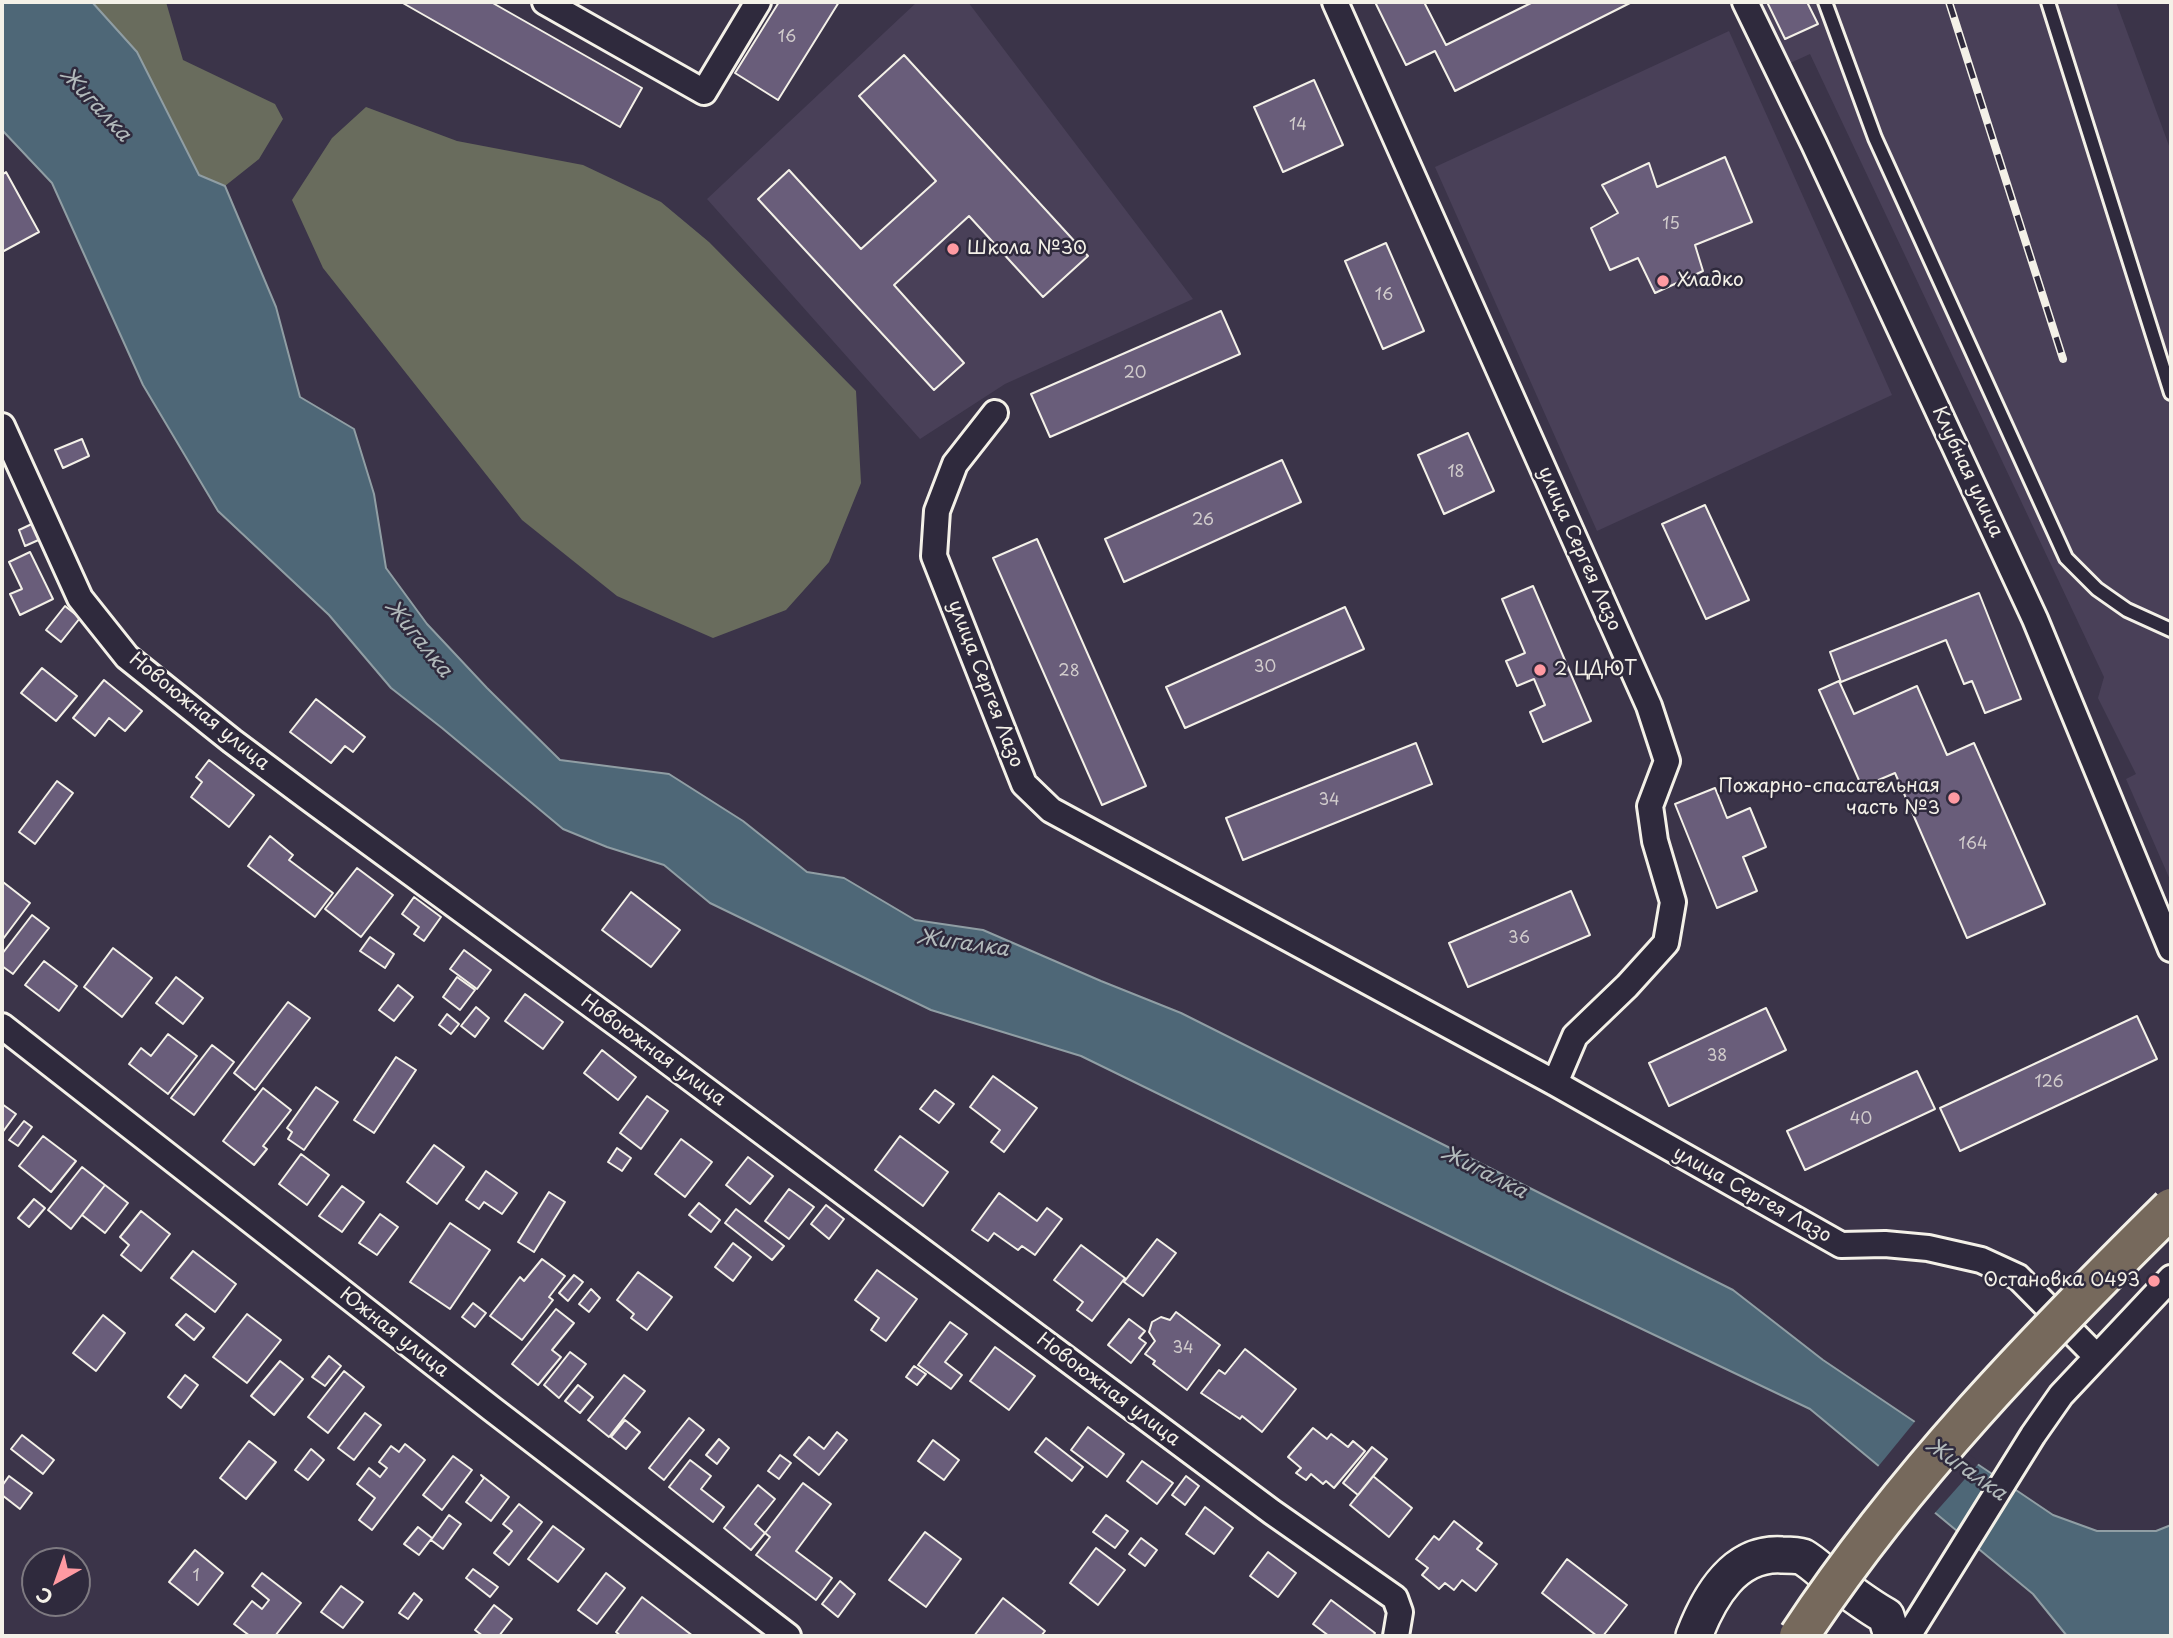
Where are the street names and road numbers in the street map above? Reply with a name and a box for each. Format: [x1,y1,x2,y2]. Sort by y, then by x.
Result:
street label: Клубная улица [1927,403,2007,541]
street label: улица Сергея Лазо [1533,463,1625,635]
street label: улица Сергея Лазо [943,597,1027,771]
street label: Новоюжная улица [124,649,274,775]
street label: Новоюжная улица [576,991,730,1111]
street label: улица Сергея Лазо [1669,1142,1835,1248]
street label: Южная улица [335,1283,453,1383]
street label: Новоюжная улица [1032,1329,1184,1451]

